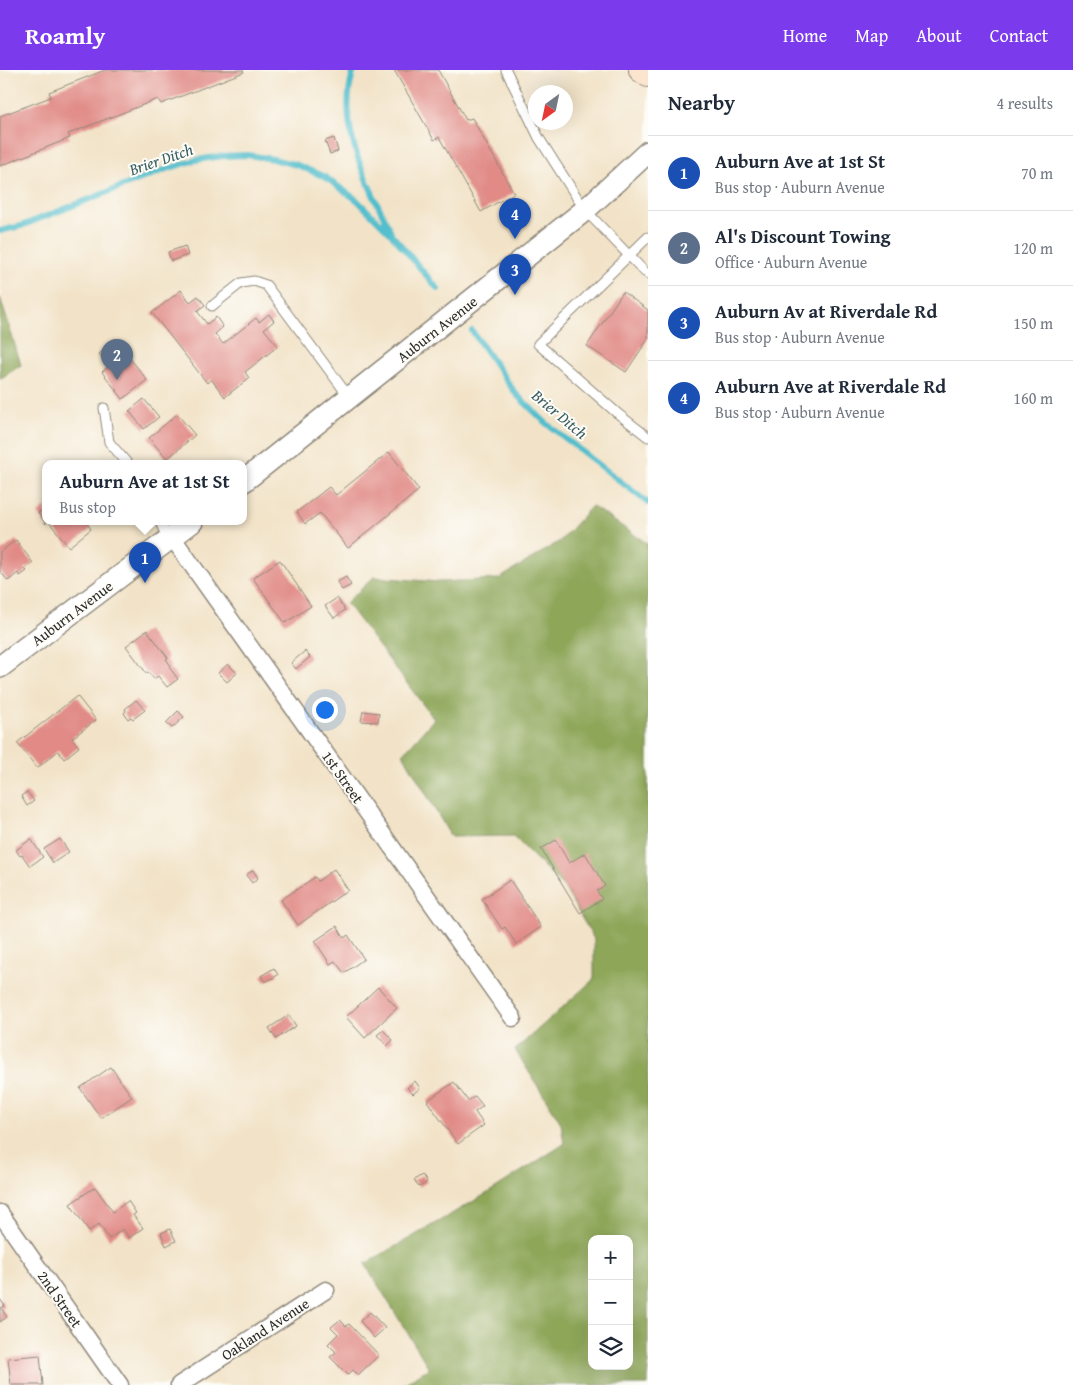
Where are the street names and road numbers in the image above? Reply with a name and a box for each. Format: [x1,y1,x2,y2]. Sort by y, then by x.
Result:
street label: Auburn Avenue [392,291,482,367]
street label: Auburn Avenue [27,575,117,651]
street label: 1st Street [317,747,369,808]
street label: 2nd Street [33,1266,88,1332]
street label: Oakland Avenue [217,1293,313,1365]

